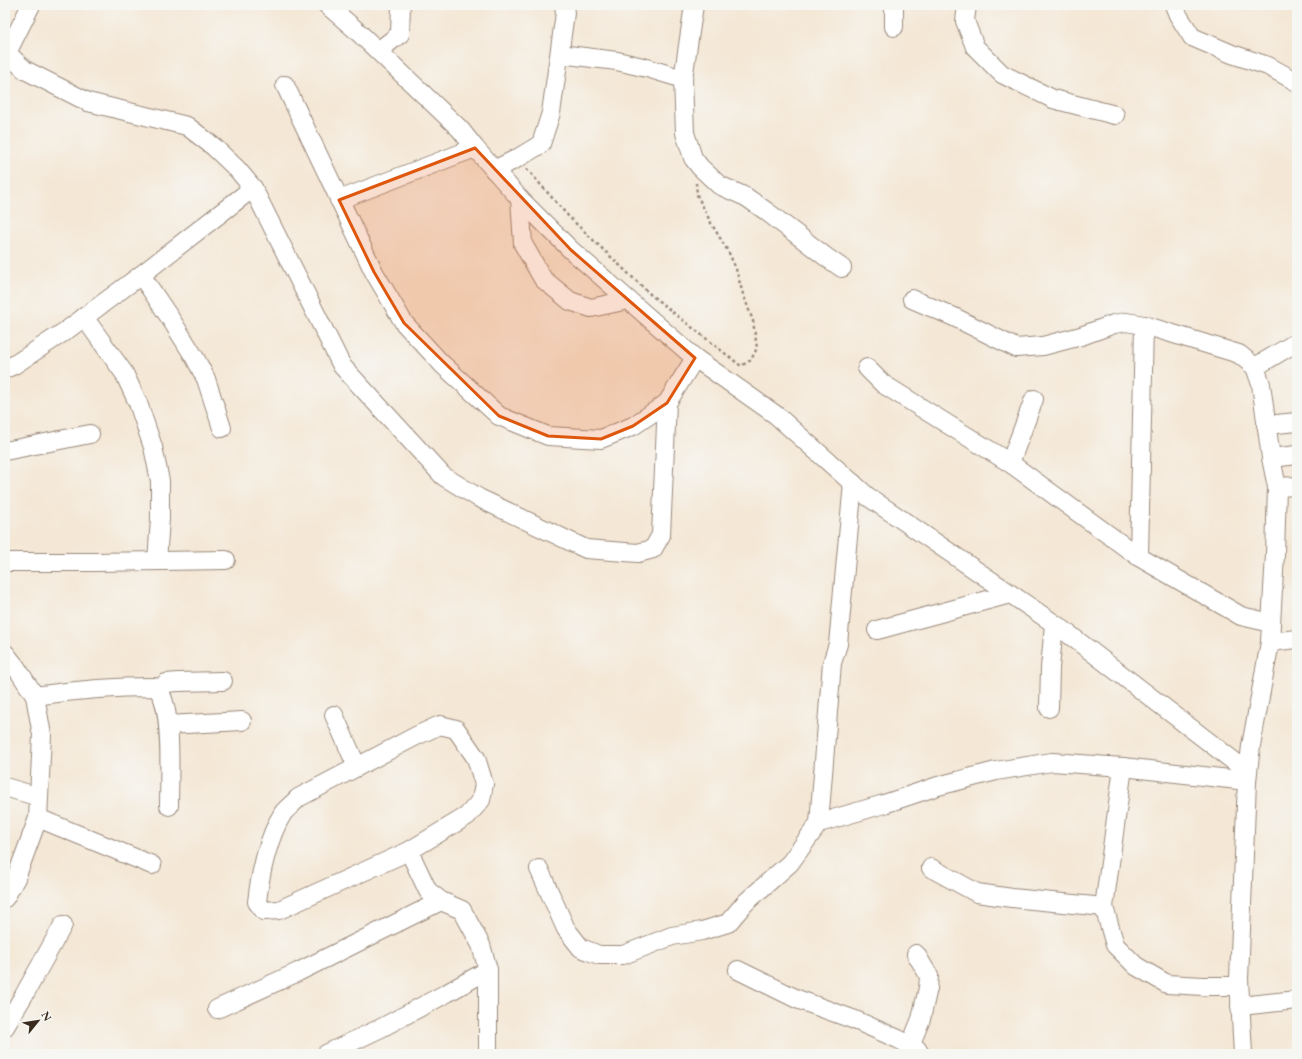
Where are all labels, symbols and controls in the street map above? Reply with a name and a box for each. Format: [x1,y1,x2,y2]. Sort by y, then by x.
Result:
north arrow [18,1001,58,1041]
text: N [38,1009,55,1023]

